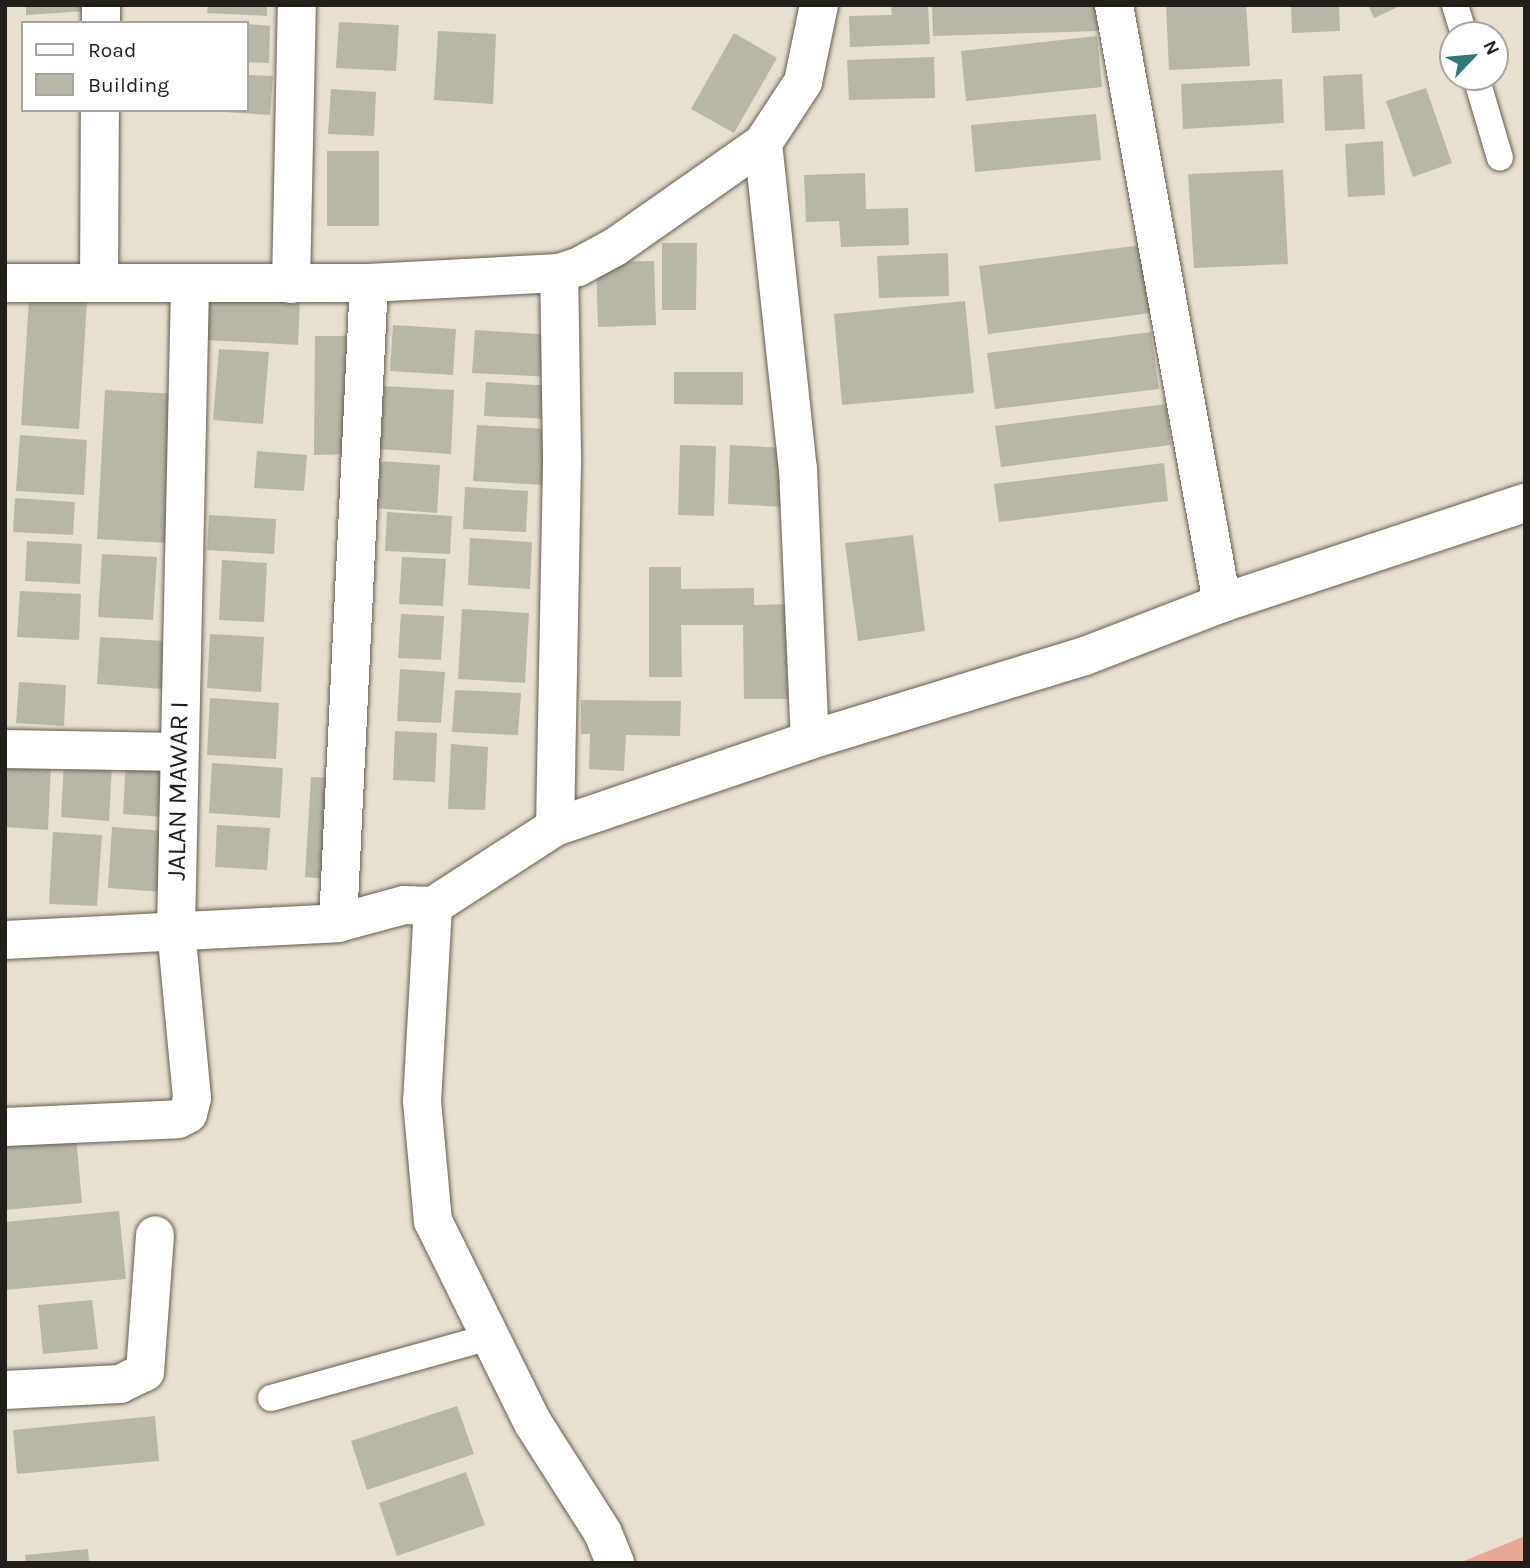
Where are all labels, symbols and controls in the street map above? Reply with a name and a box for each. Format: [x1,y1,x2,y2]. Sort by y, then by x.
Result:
legend [21,21,248,112]
north arrow [1439,21,1509,91]
text: N [1478,37,1504,59]
text: Road [88,38,136,62]
text: Building [88,73,169,97]
street label: JALAN MAWAR I [161,701,195,881]

